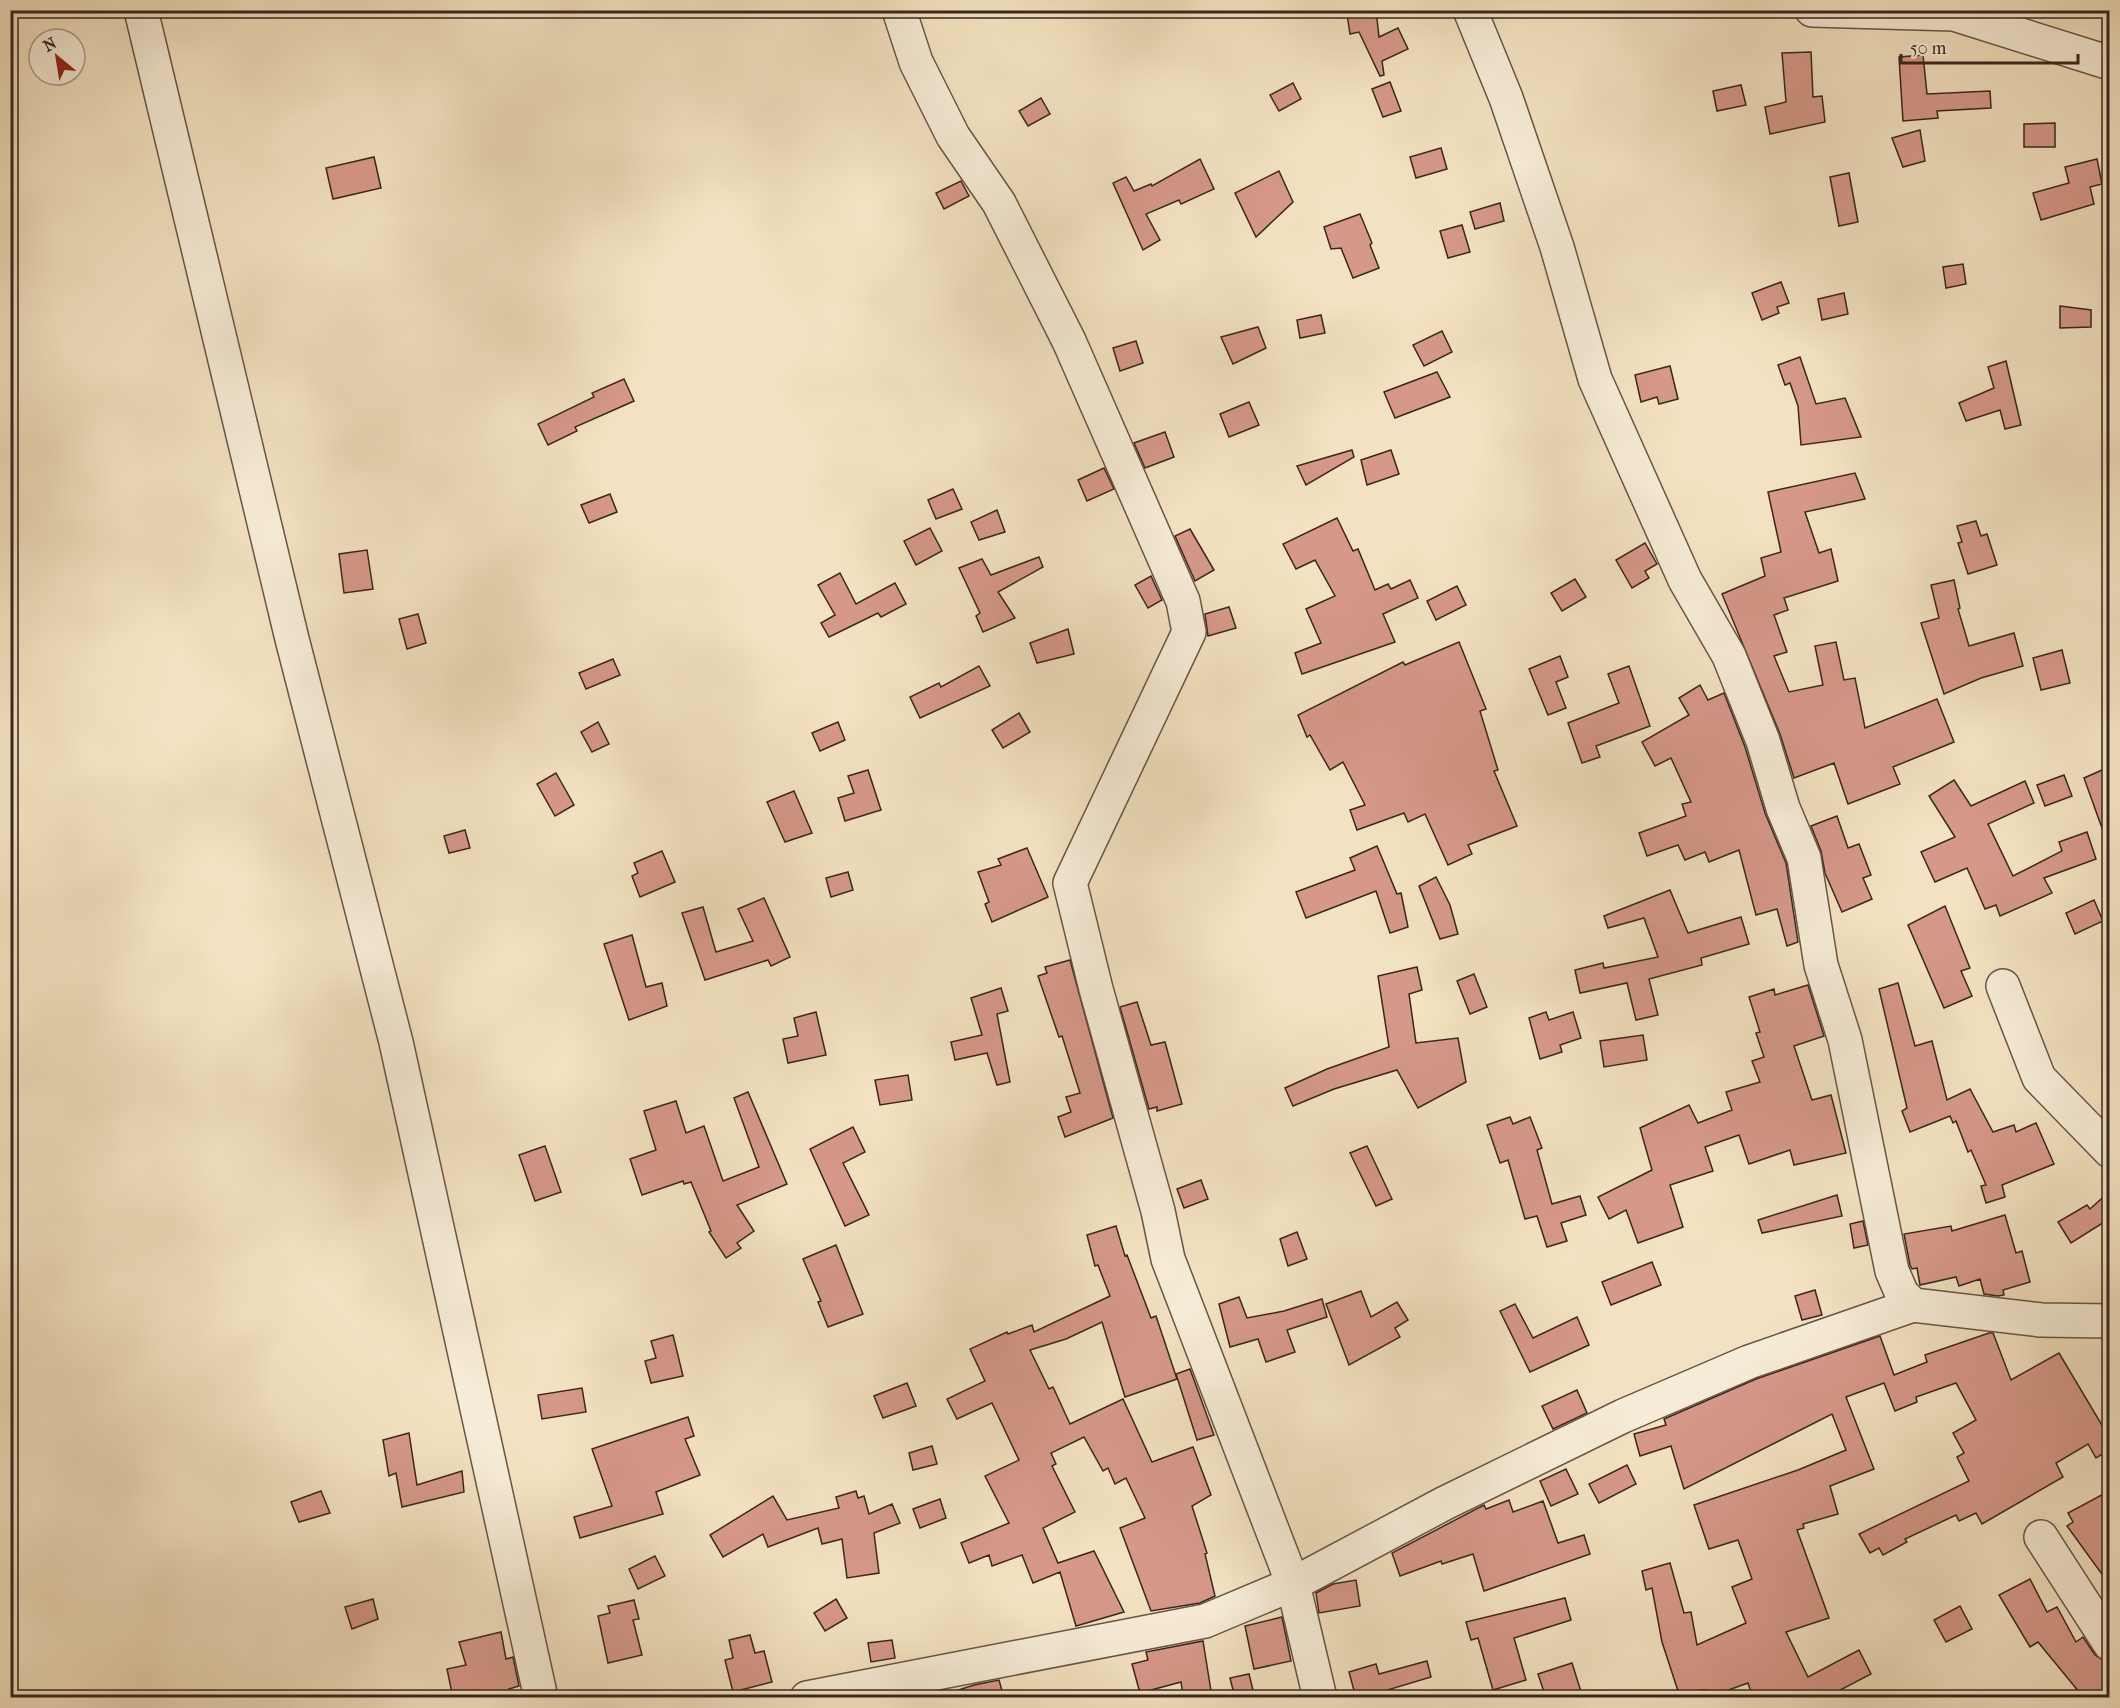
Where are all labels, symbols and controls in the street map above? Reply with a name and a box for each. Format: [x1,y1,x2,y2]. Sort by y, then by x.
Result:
north arrow [27,27,87,87]
scale bar [1901,27,2078,65]
text: N [40,33,61,56]
text: 50 m [1910,38,1947,59]

